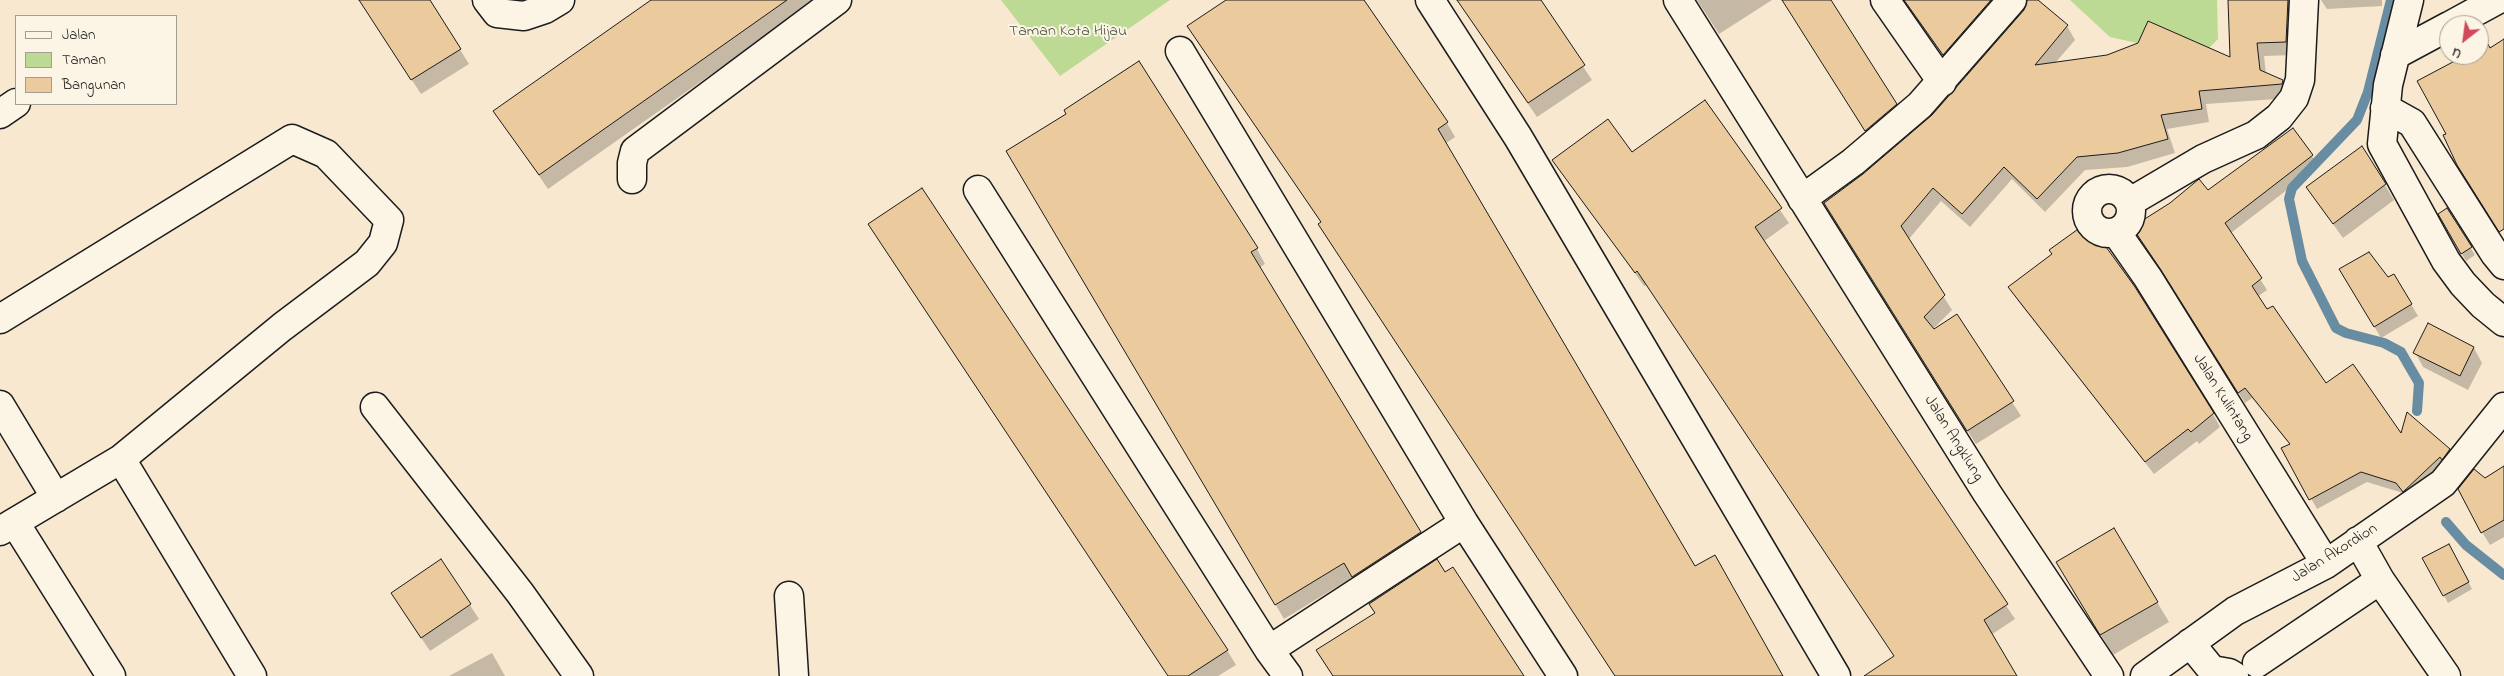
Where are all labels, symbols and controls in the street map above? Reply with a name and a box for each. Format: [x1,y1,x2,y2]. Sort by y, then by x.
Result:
legend [15,15,178,105]
north arrow [2439,15,2489,65]
park label: Taman Kota Hijau [1009,22,1127,42]
text: Jalan [62,24,95,46]
text: U [2448,41,2466,64]
text: Taman [62,49,106,71]
text: Bangunan [62,74,126,96]
street label: Jalan Kulintang [2188,351,2256,445]
street label: Jalan Angklung [1919,392,1987,486]
street label: Jalan Akordion [2288,520,2382,588]

